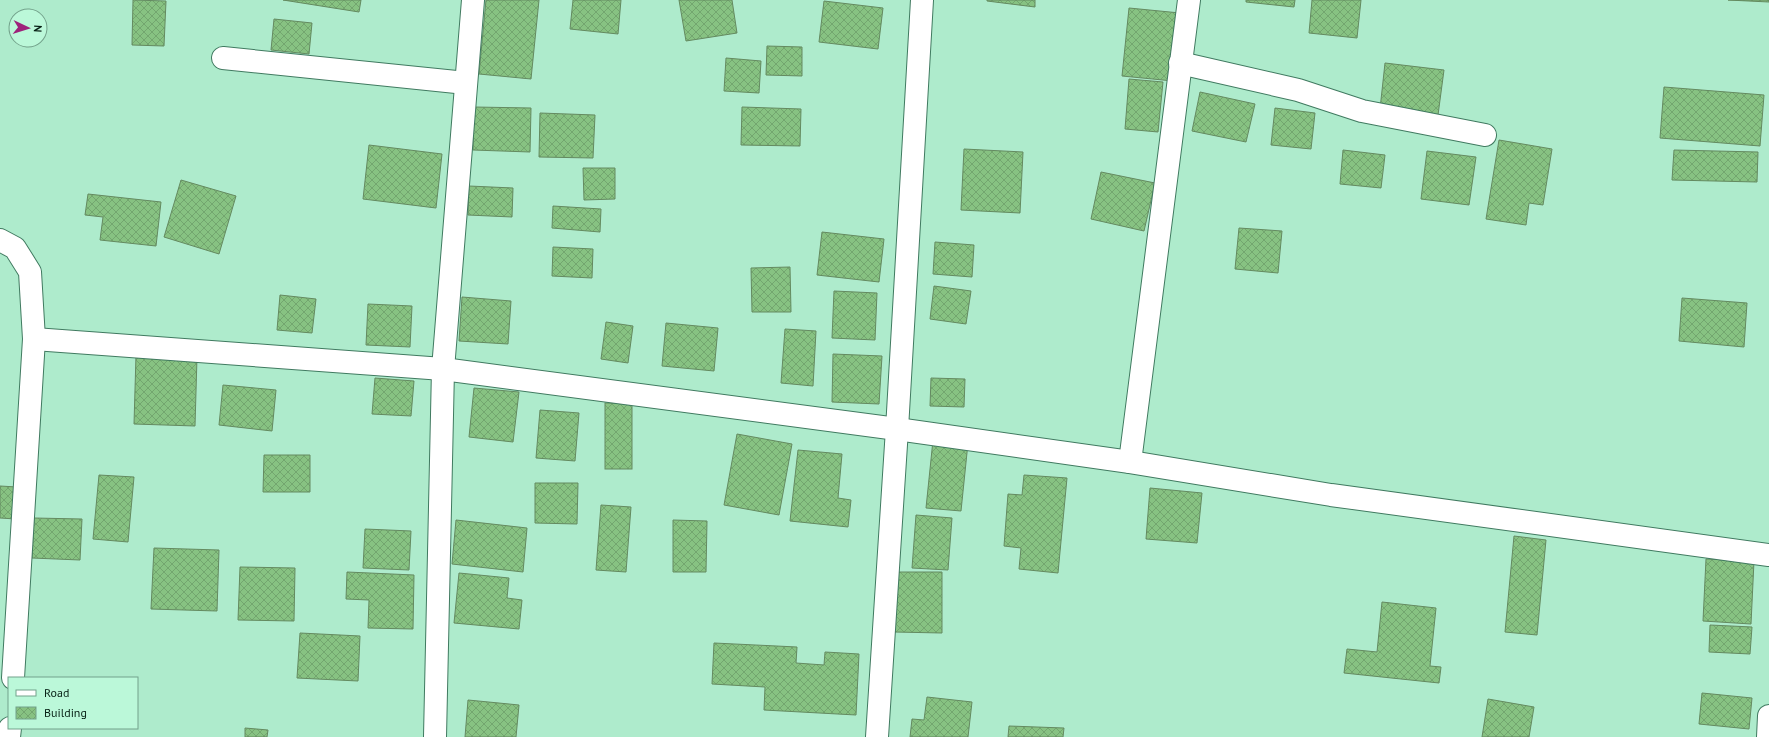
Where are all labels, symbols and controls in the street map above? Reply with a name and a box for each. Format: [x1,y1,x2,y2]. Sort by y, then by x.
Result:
north arrow [8,8,48,48]
text: N [31,25,45,33]
legend [8,677,138,729]
text: Road [44,685,69,700]
text: Building [44,705,87,720]

